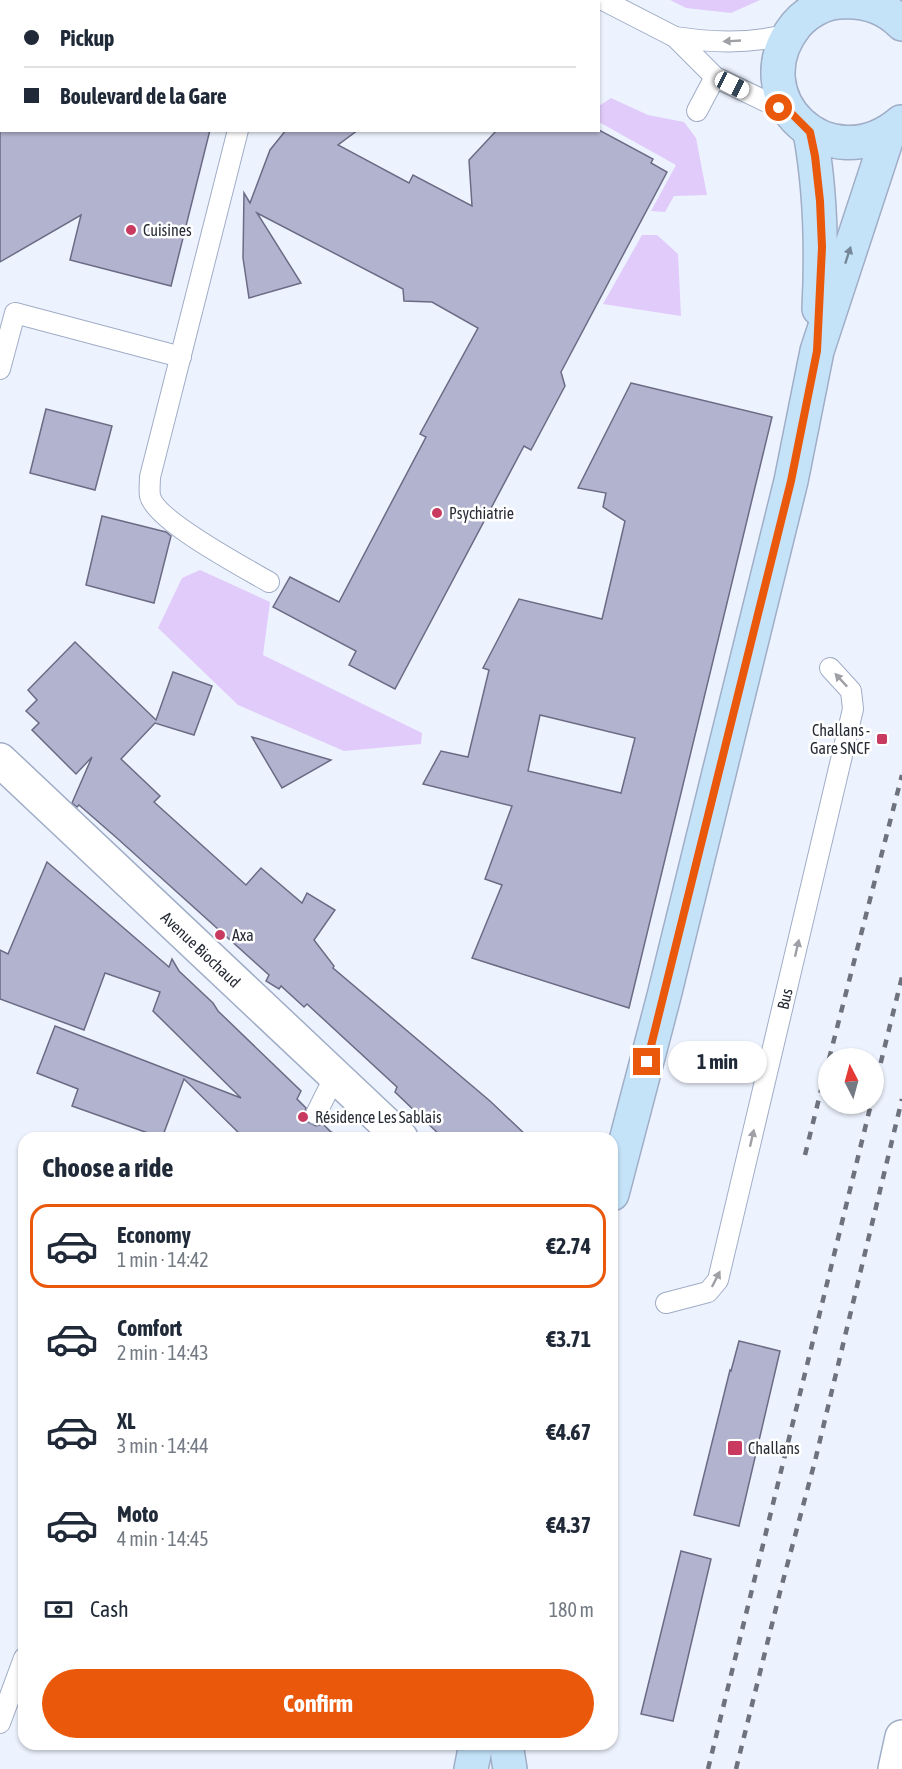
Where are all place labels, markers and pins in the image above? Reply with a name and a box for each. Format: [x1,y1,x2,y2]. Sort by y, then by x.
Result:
place label: Cuisines [143,221,192,239]
marker: Cuisines [124,223,138,237]
place label: Psychiatrie [449,504,514,523]
marker: Psychiatrie [430,506,444,520]
place label: Challans - Gare SNCF [810,721,871,757]
marker: Challans - Gare SNCF [875,732,889,746]
place label: Axa [232,926,254,944]
marker: Axa [213,928,227,942]
place label: Résidence Les Sablais [315,1108,442,1126]
marker: Résidence Les Sablais [296,1110,310,1124]
marker: Challans [726,1439,744,1457]
place label: Challans [748,1439,800,1457]

